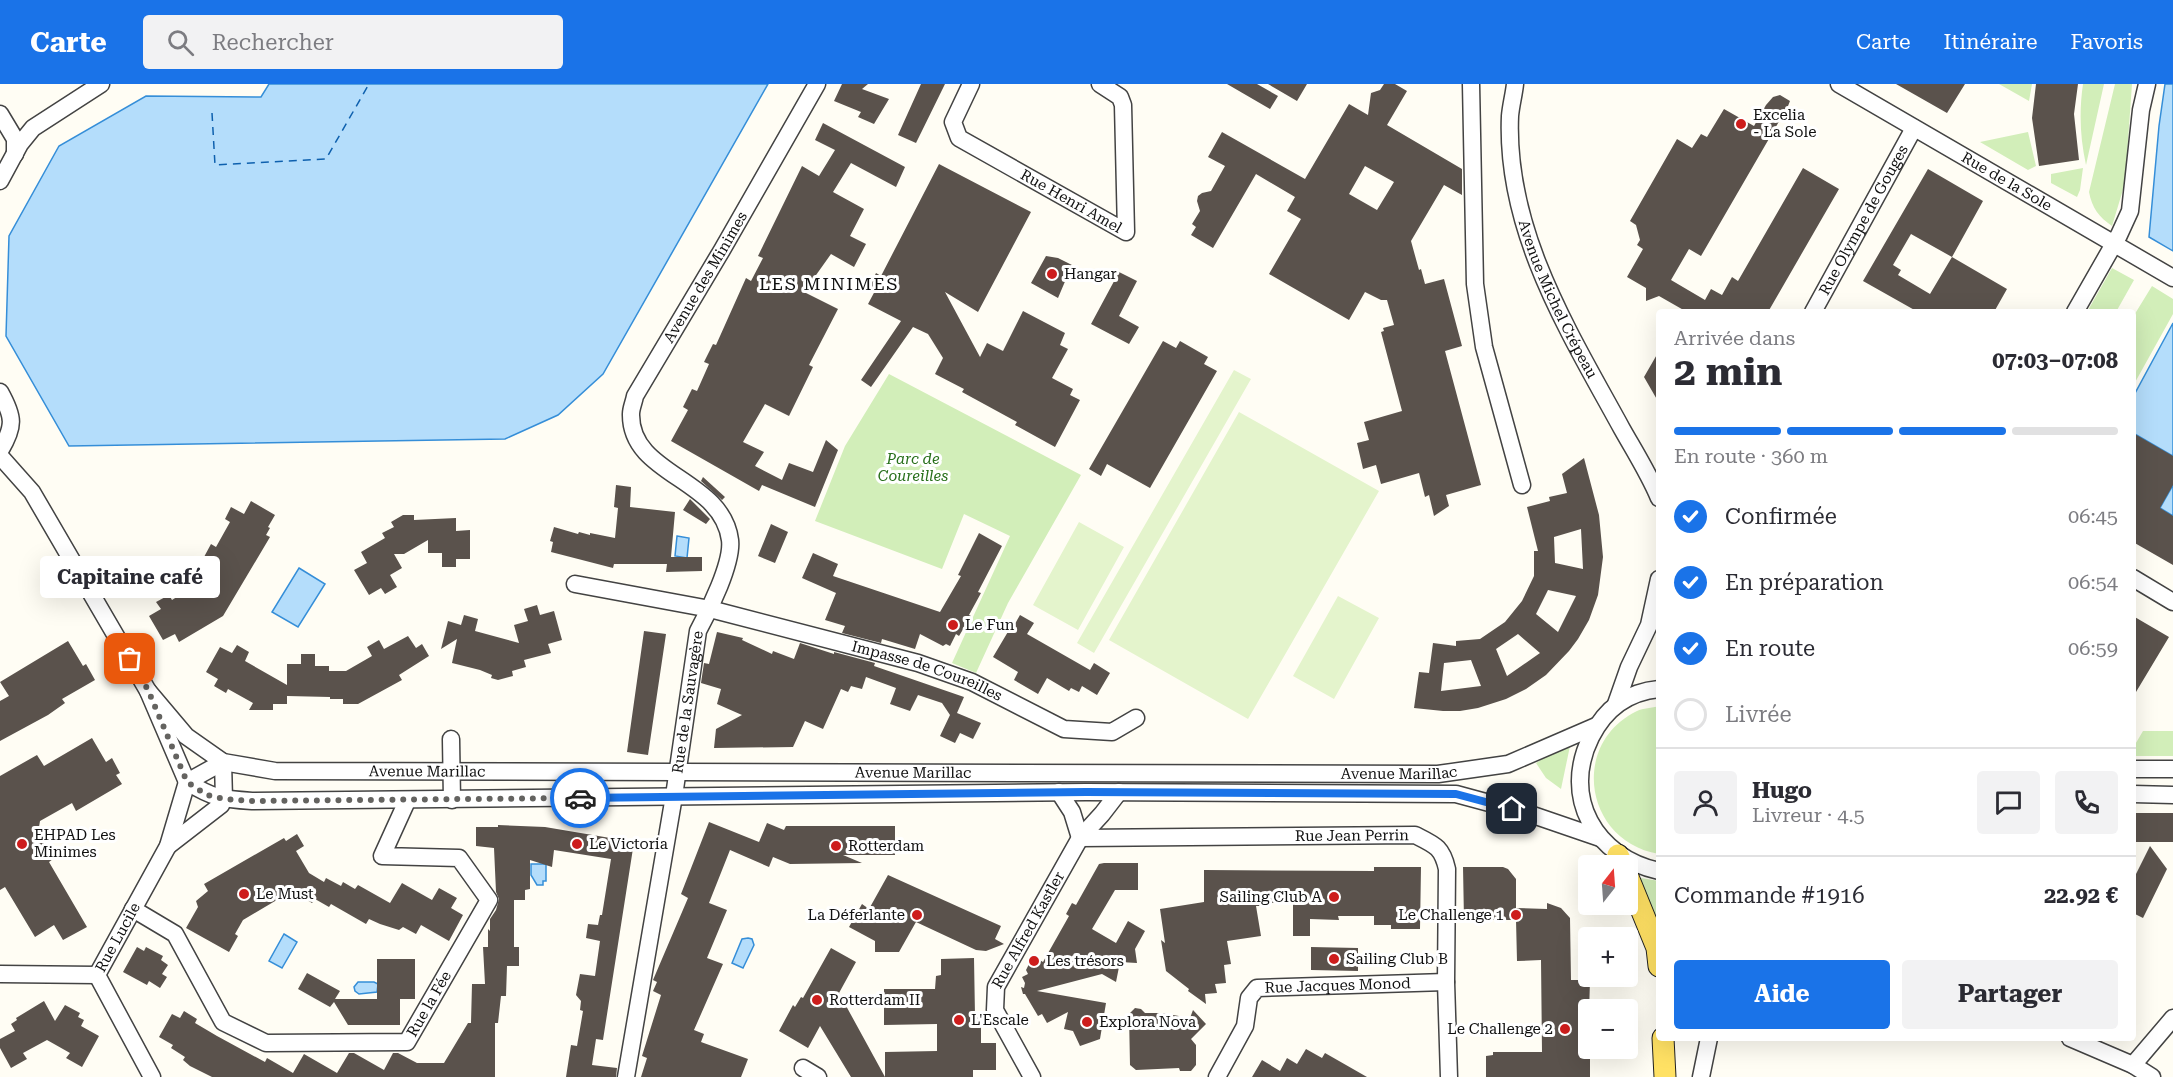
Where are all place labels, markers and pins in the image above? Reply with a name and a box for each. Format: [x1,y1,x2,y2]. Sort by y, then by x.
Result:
place label: Excelia - La Sole [1753,106,1816,141]
marker: Excelia - La Sole [1734,117,1748,131]
place label: Hangar [1064,265,1117,283]
marker: Hangar [1045,267,1059,281]
callout: Capitaine café [40,557,220,599]
place label: Le Fun [965,616,1015,634]
marker: Le Fun [946,618,960,632]
pin [104,633,155,684]
pin [1486,783,1537,834]
place label: EHPAD Les Minimes [34,826,116,861]
place label: Le Victoria [589,835,668,853]
marker: EHPAD Les Minimes [15,837,29,851]
marker: Le Victoria [570,837,584,851]
place label: Rotterdam [848,837,925,855]
marker: Rotterdam [829,839,843,853]
place label: Le Must [256,885,314,903]
marker: Le Must [237,887,251,901]
place label: Sailing Club A [1220,888,1323,906]
marker: Sailing Club A [1327,890,1341,904]
place label: La Déferlante [807,906,905,924]
place label: Le Challenge 1 [1398,906,1504,924]
marker: La Déferlante [910,908,924,922]
marker: Le Challenge 1 [1509,908,1523,922]
place label: Sailing Club B [1346,950,1448,968]
place label: Les trésors [1046,952,1124,970]
marker: Sailing Club B [1327,952,1341,966]
marker: Les trésors [1027,954,1041,968]
place label: Rotterdam II [829,991,920,1009]
marker: Rotterdam II [810,993,824,1007]
place label: L'Escale [971,1011,1029,1029]
marker: L'Escale [952,1013,966,1027]
place label: Explora Nova [1099,1013,1196,1031]
marker: Explora Nova [1080,1015,1094,1029]
place label: Le Challenge 2 [1447,1020,1553,1038]
marker: Le Challenge 2 [1558,1022,1572,1036]

